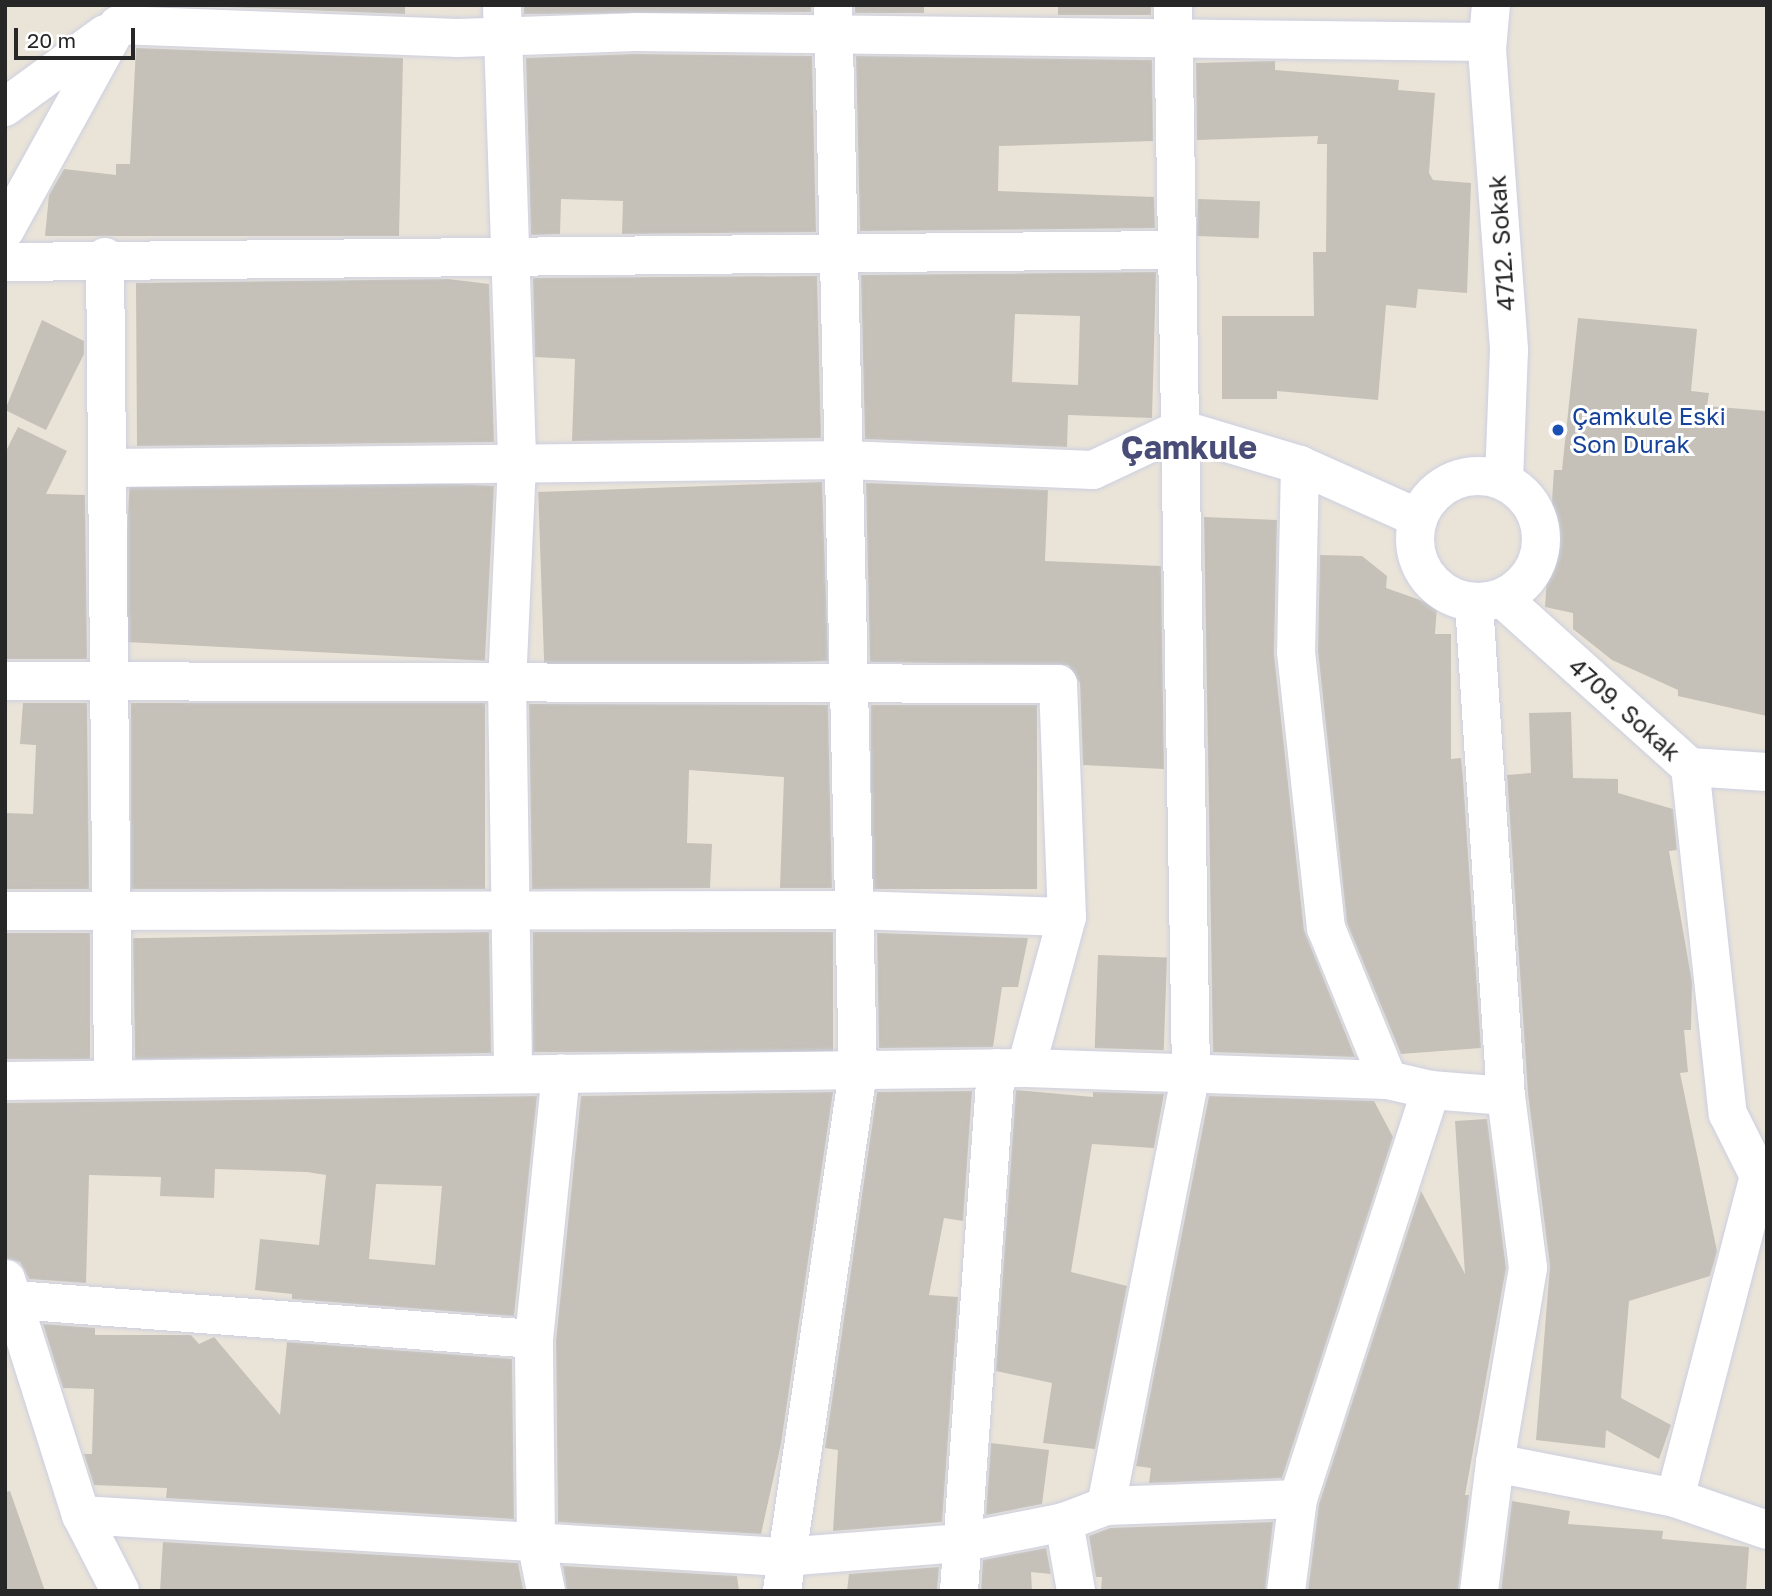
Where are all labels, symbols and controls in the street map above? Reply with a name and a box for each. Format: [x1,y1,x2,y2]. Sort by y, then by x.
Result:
scale bar [18,14,138,58]
text: 20 m [27,27,76,53]
street label: 4712. Sokak [1482,174,1520,312]
place label: Çamkule Eski Son Durak [1572,402,1726,458]
marker: Çamkule Eski Son Durak [1550,422,1566,438]
district label: Çamkule [1121,428,1257,466]
street label: 4709. Sokak [1563,651,1687,767]

